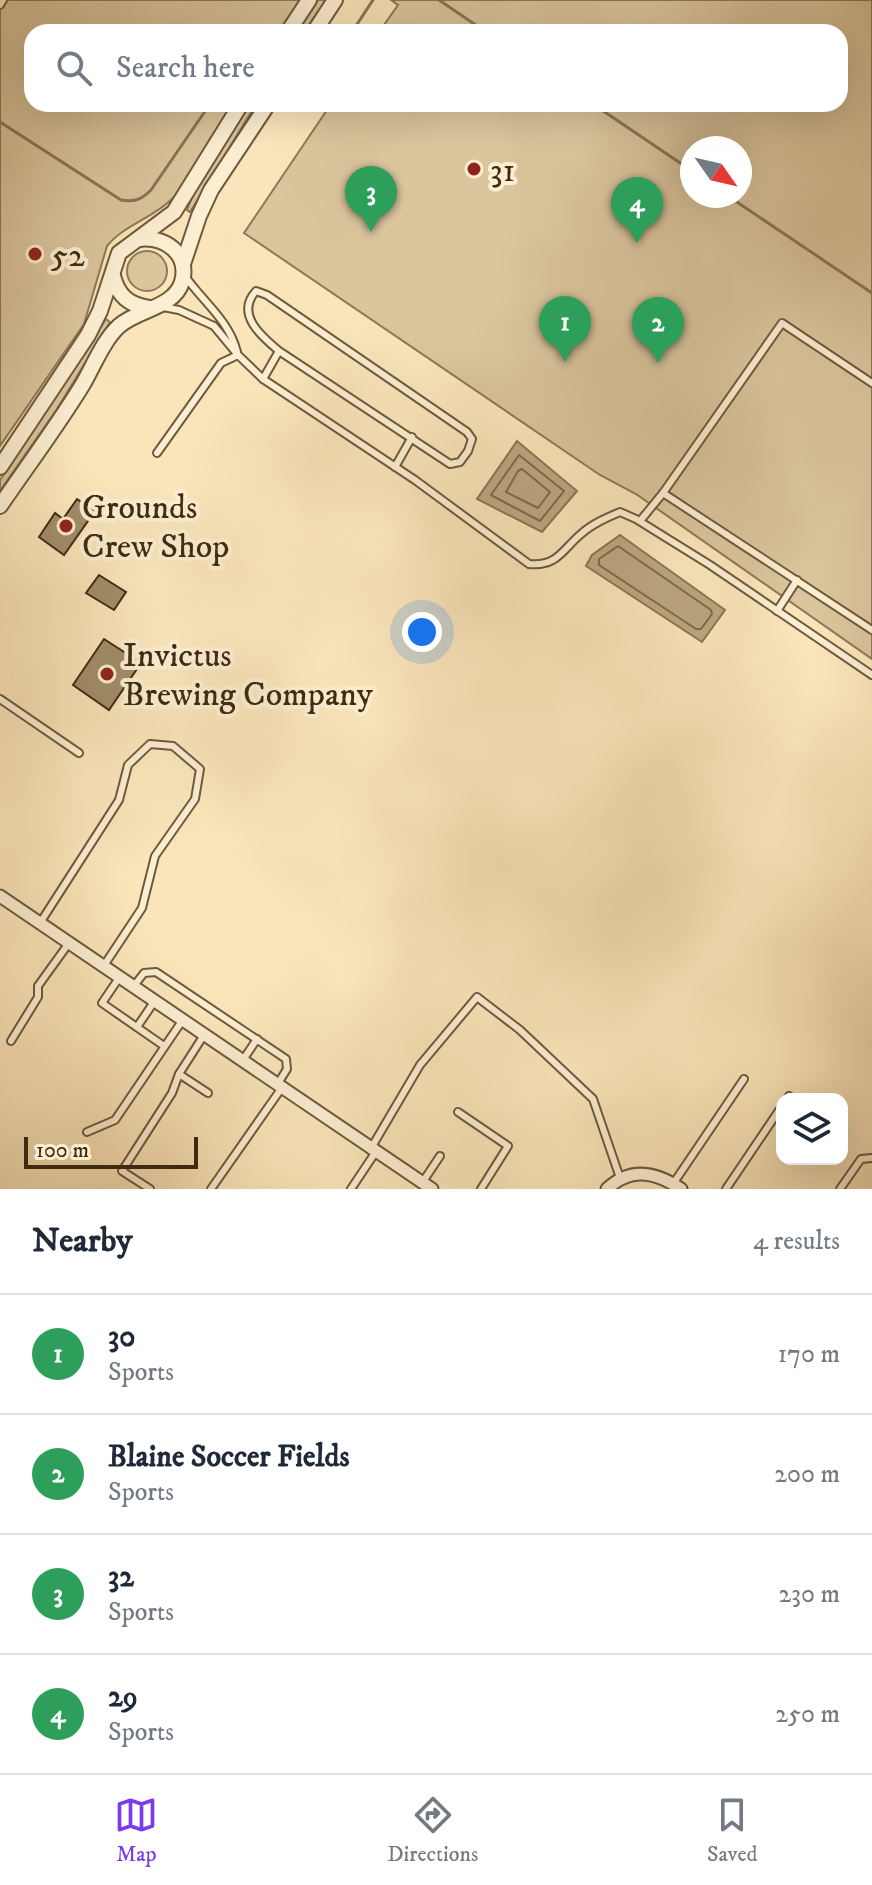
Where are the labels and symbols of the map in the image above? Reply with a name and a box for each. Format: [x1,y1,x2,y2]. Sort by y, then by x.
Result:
north arrow [680,136,752,208]
place label: 31 [490,150,515,192]
marker: 31 [465,160,483,178]
pin: 3 [345,166,397,232]
pin: 4 [611,177,663,243]
place label: 52 [51,235,85,277]
marker: 52 [26,245,44,263]
pin: 1 [539,296,591,362]
pin: 2 [632,297,684,363]
place label: Grounds Crew Shop [82,487,229,568]
marker: Grounds Crew Shop [57,517,75,535]
your location [402,612,442,652]
place label: Invictus Brewing Company [123,635,374,716]
marker: Invictus Brewing Company [98,665,116,683]
scale bar [24,1133,198,1169]

